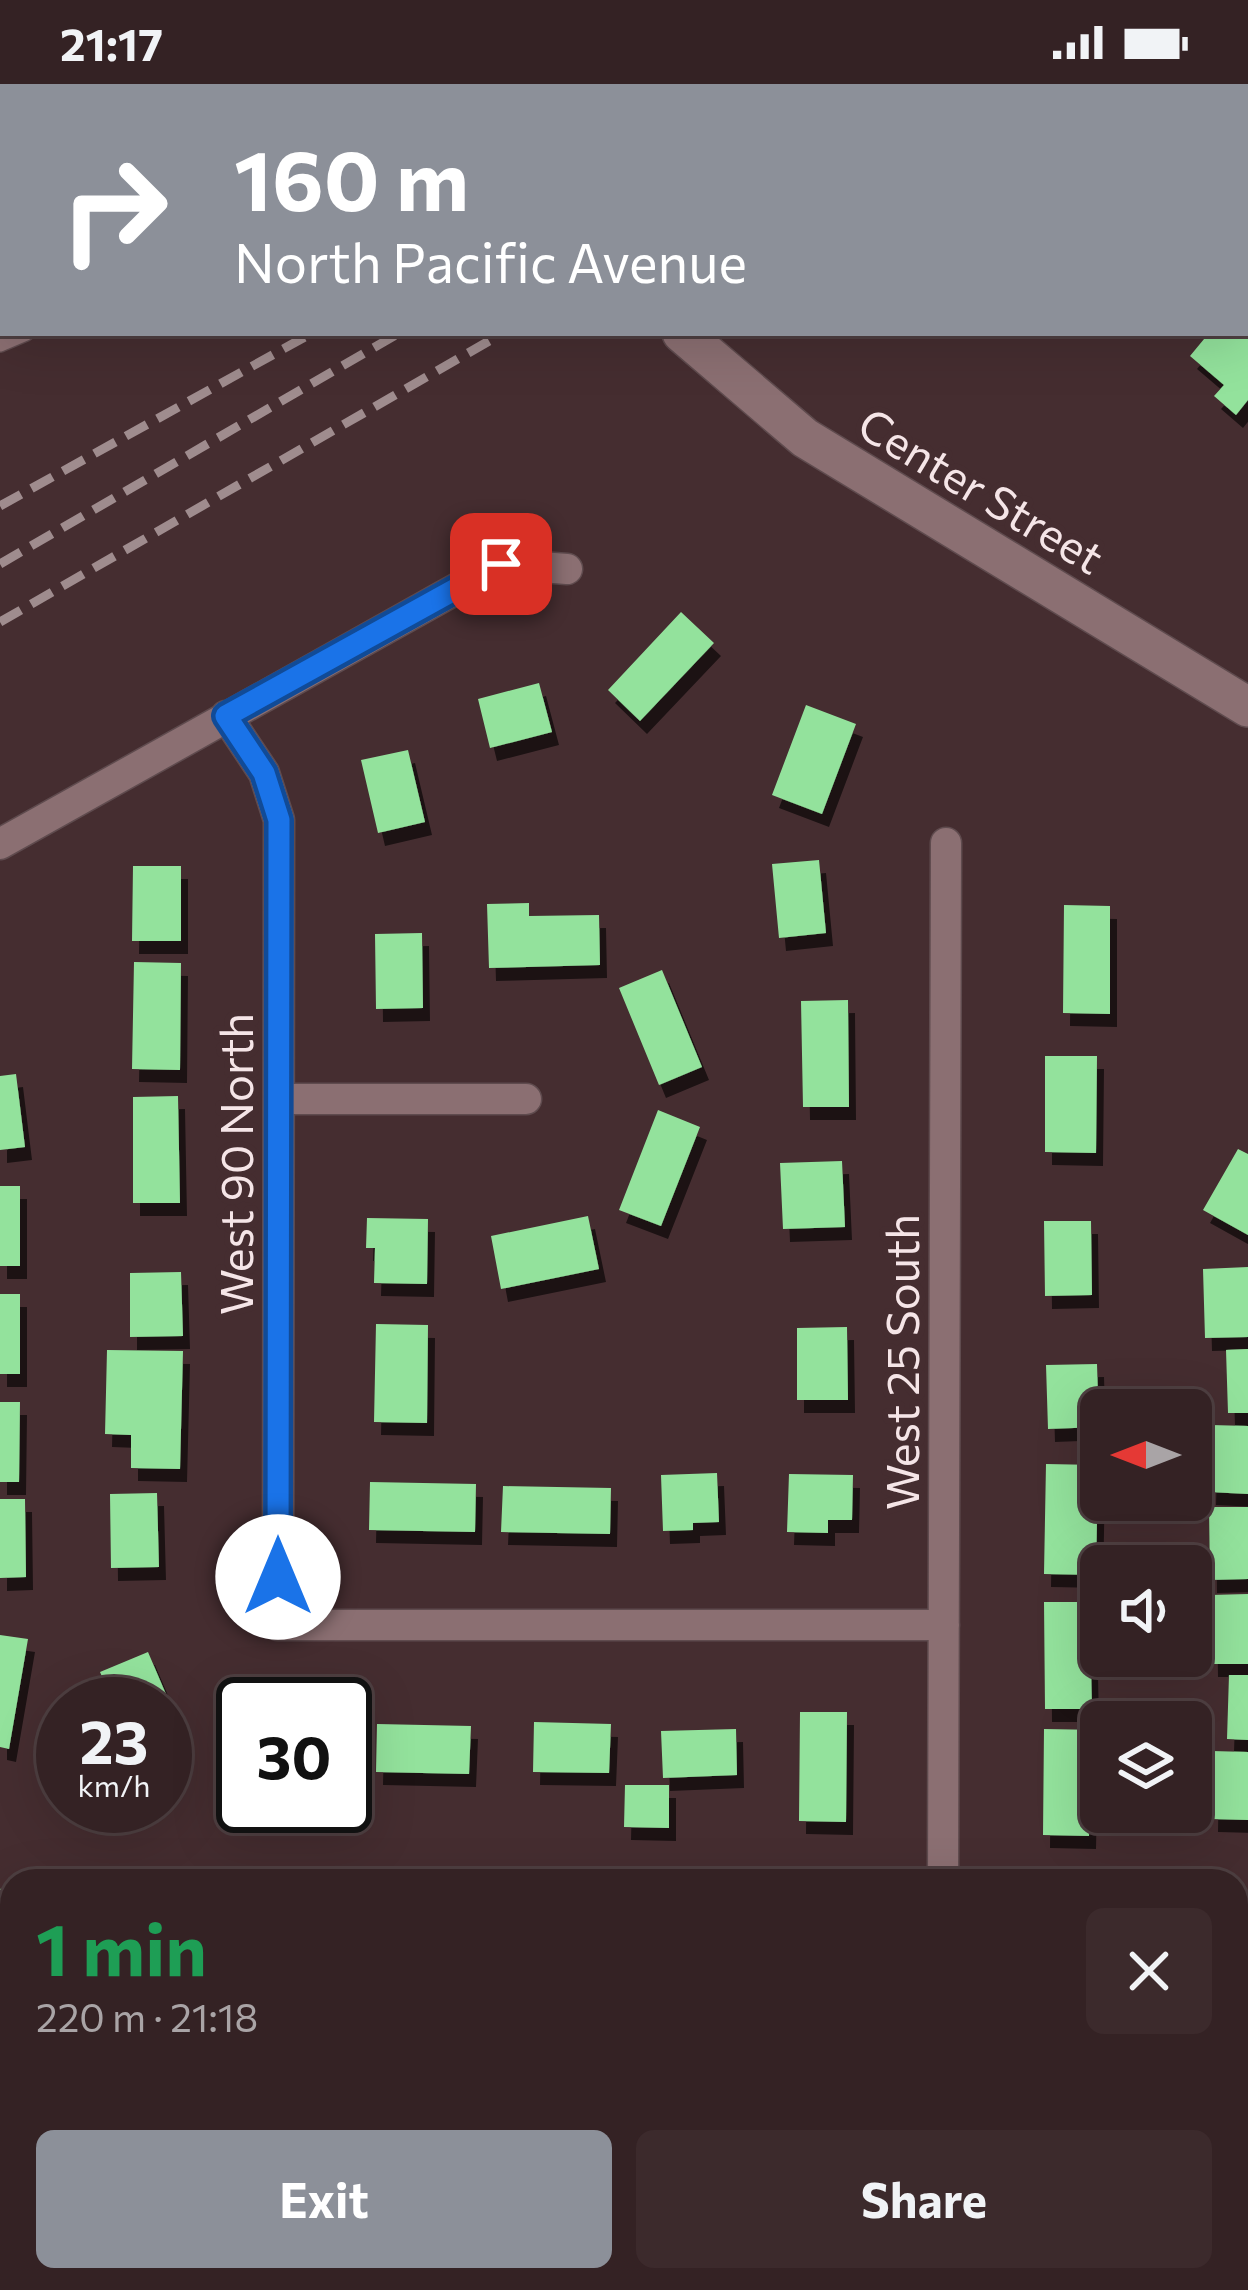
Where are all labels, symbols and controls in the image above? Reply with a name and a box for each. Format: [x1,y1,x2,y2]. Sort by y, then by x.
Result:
text: 21:17 [60,15,163,70]
text: 160 m [234,126,469,228]
icon: right [36,132,192,288]
text: North Pacific Avenue [234,228,747,294]
street label: Center Street [850,394,1114,584]
pin [450,513,552,615]
icon: arrive [468,531,534,597]
street label: West 90 North [207,1013,262,1315]
street label: West 25 South [873,1214,928,1510]
north arrow [1080,1389,1212,1521]
map controls [1080,1389,1212,1833]
position arrow [215,1514,341,1640]
button: sound [1080,1545,1212,1677]
speed limit sign: 30 [216,1677,372,1833]
button: layers [1080,1701,1212,1833]
text: 23 [79,1703,149,1776]
text: km/h [78,1766,150,1803]
text: 1 min [36,1903,207,1991]
button: close [1086,1908,1212,2034]
text: 220 m · 21:18 [36,1992,258,2040]
button: Exit [36,2130,612,2268]
button: Share [636,2130,1212,2268]

